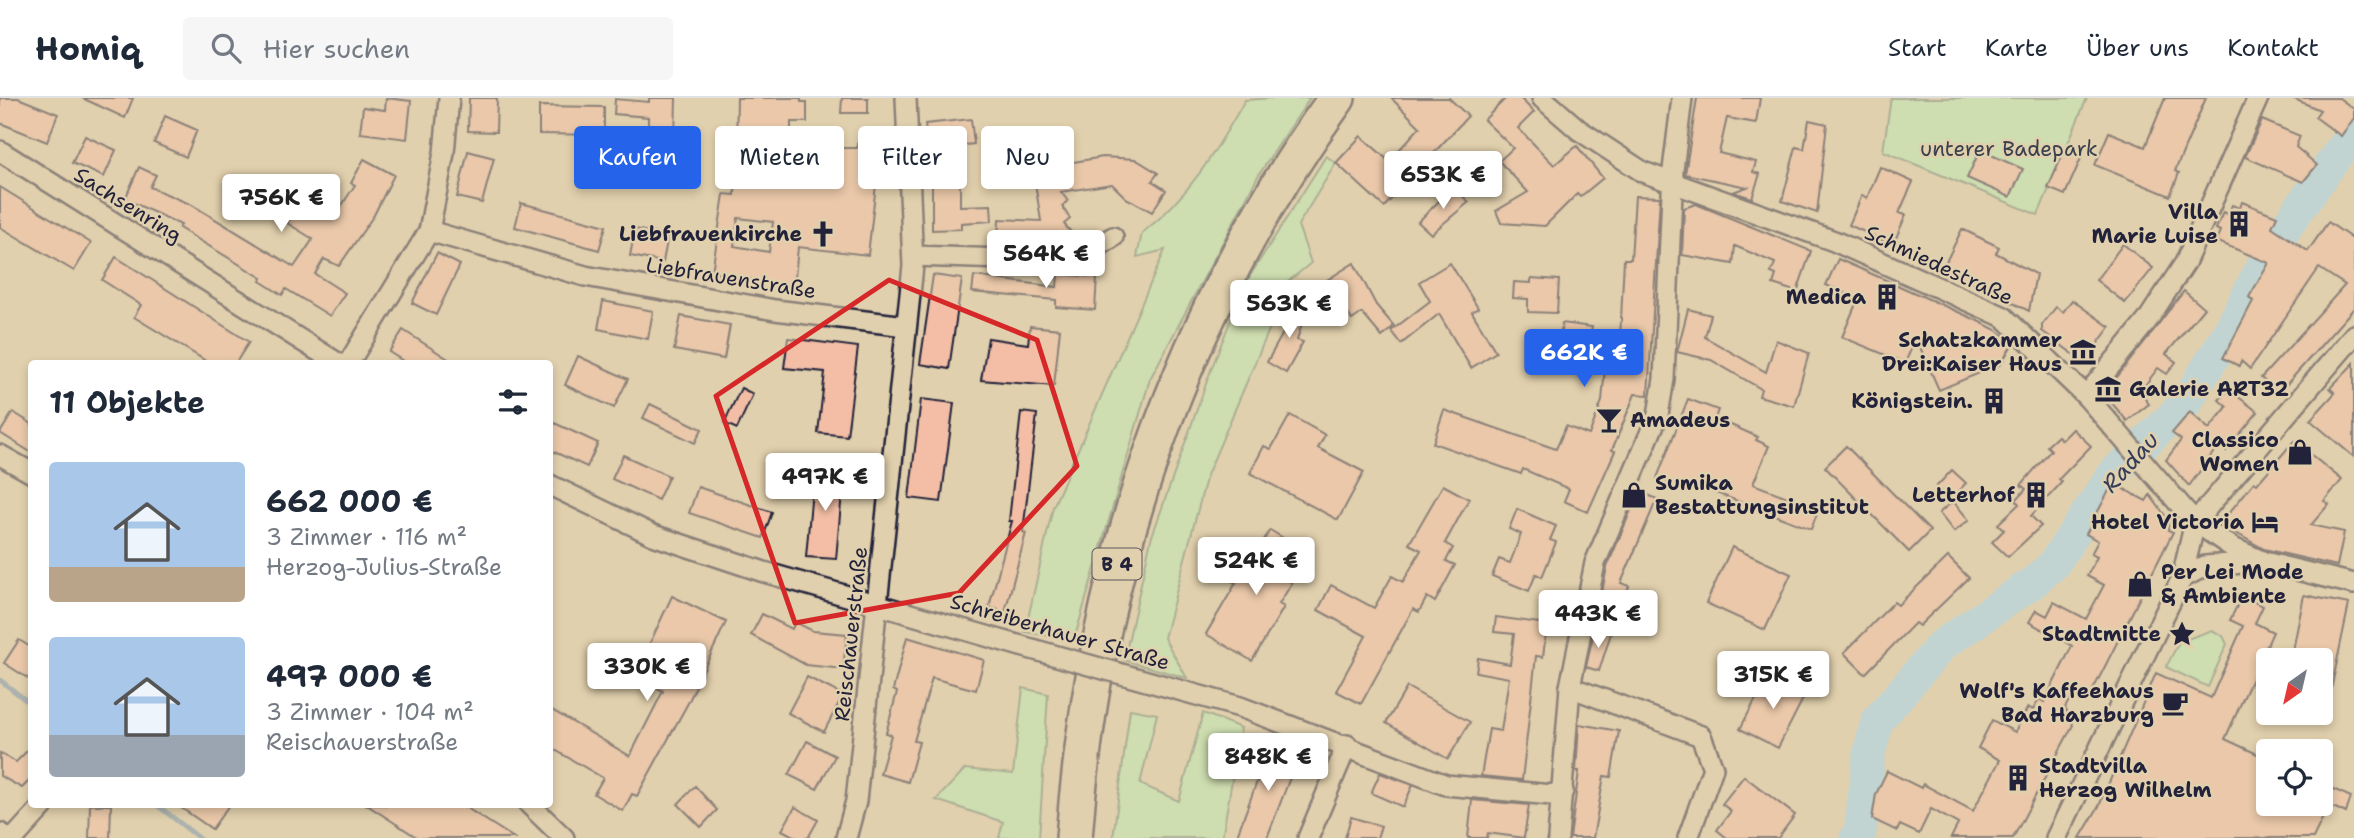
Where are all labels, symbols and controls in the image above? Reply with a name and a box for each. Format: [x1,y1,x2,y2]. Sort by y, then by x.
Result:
search box [183,17,673,80]
text: Homiq [35,26,141,71]
icon: search [207,29,245,67]
text: Hier suchen [263,31,410,66]
text: Start [1888,32,1947,64]
text: Karte [1985,32,2048,64]
text: Über uns [2086,32,2189,64]
text: Kontakt [2227,32,2319,64]
chip: Kaufen [574,126,701,189]
chip: Mieten [715,126,844,189]
chip: Filter [858,126,967,189]
chip: Neu [981,126,1074,189]
park label: unterer Badepark [1920,135,2098,163]
pin: 653K € [1386,152,1500,211]
text: 653K € [1400,159,1486,189]
street label: Sachsenring [69,161,187,249]
pin: 756K € [224,174,338,234]
text: 756K € [238,182,324,212]
place label: Villa Marie Luise [2091,198,2219,250]
building icon: Villa Marie Luise [2224,209,2254,239]
street label: Schmiedestraße [1860,218,2018,312]
church icon: Liebfrauenkirche [808,219,838,249]
place label: Liebfrauenkirche [619,220,802,248]
pin: 564K € [989,230,1103,290]
text: 564K € [1003,238,1089,268]
street label: Liebfrauenstraße [644,251,818,305]
pin: 563K € [1232,280,1346,340]
building icon: Medica [1872,282,1902,312]
place label: Medica [1786,283,1867,311]
text: 563K € [1246,288,1332,318]
place label: Schatzkammer Drei:Kaiser Haus [1882,326,2062,378]
pin: 662K € [1527,330,1641,389]
text: 662K € [1540,337,1628,367]
museum icon: Schatzkammer Drei:Kaiser Haus [2068,337,2098,367]
museum icon: Galerie ART32 [2093,374,2123,404]
place label: Galerie ART32 [2129,375,2289,403]
text: 11 Objekte [49,382,205,423]
icon: filters [494,383,532,421]
building icon: Königstein. [1979,386,2009,416]
place label: Königstein. [1851,387,1973,415]
bar icon: Amadeus [1594,405,1624,435]
place label: Amadeus [1630,406,1730,434]
water label: Radau [2095,425,2165,499]
place label: Classico Women [2192,426,2279,478]
shop icon: Classico Women [2285,437,2315,467]
pin: 497K € [768,454,882,513]
text: 497K € [782,461,868,491]
place label: Sumika Bestattungsinstitut [1655,469,1869,521]
shop icon: Sumika Bestattungsinstitut [1619,480,1649,510]
building icon: Letterhof [2021,480,2051,510]
text: 662 000 € [266,481,433,522]
place label: Letterhof [1912,481,2016,509]
icon: home [105,490,189,574]
hotel icon: Hotel Victoria [2250,507,2280,537]
place label: Hotel Victoria [2091,508,2245,536]
text: 3 Zimmer · 116 m² [266,522,467,552]
pin: 524K € [1199,538,1313,597]
street label: Reischauerstraße [828,545,874,723]
text: 524K € [1214,545,1298,575]
road number: B 4 [1092,548,1142,579]
text: Herzog-Julius-Straße [266,552,502,582]
place label: Per Lei Mode & Ambiente [2161,558,2304,610]
shop icon: Per Lei Mode & Ambiente [2125,569,2155,599]
street label: Schreiberhauer Straße [947,587,1173,677]
pin: 443K € [1541,590,1655,650]
text: 443K € [1555,598,1641,628]
place icon: Stadtmitte [2167,619,2197,649]
place label: Stadtmitte [2042,620,2161,648]
pin: 330K € [590,644,704,703]
north arrow [2256,648,2333,724]
map controls [2256,648,2333,816]
text: 330K € [603,651,691,681]
pin: 315K € [1716,652,1830,711]
text: 497 000 € [266,656,432,697]
text: 315K € [1733,659,1813,689]
icon: home [105,665,189,749]
place label: Wolf's Kaffeehaus Bad Harzburg [1959,677,2154,729]
cafe icon: Wolf's Kaffeehaus Bad Harzburg [2160,688,2190,718]
text: 3 Zimmer · 104 m² [266,697,474,727]
text: Reischauerstraße [266,727,458,757]
pin: 848K € [1211,734,1325,793]
button: locate [2256,739,2333,816]
text: 848K € [1224,741,1312,771]
place label: Stadtvilla Herzog Wilhelm [2039,752,2212,804]
building icon: Stadtvilla Herzog Wilhelm [2003,763,2033,793]

